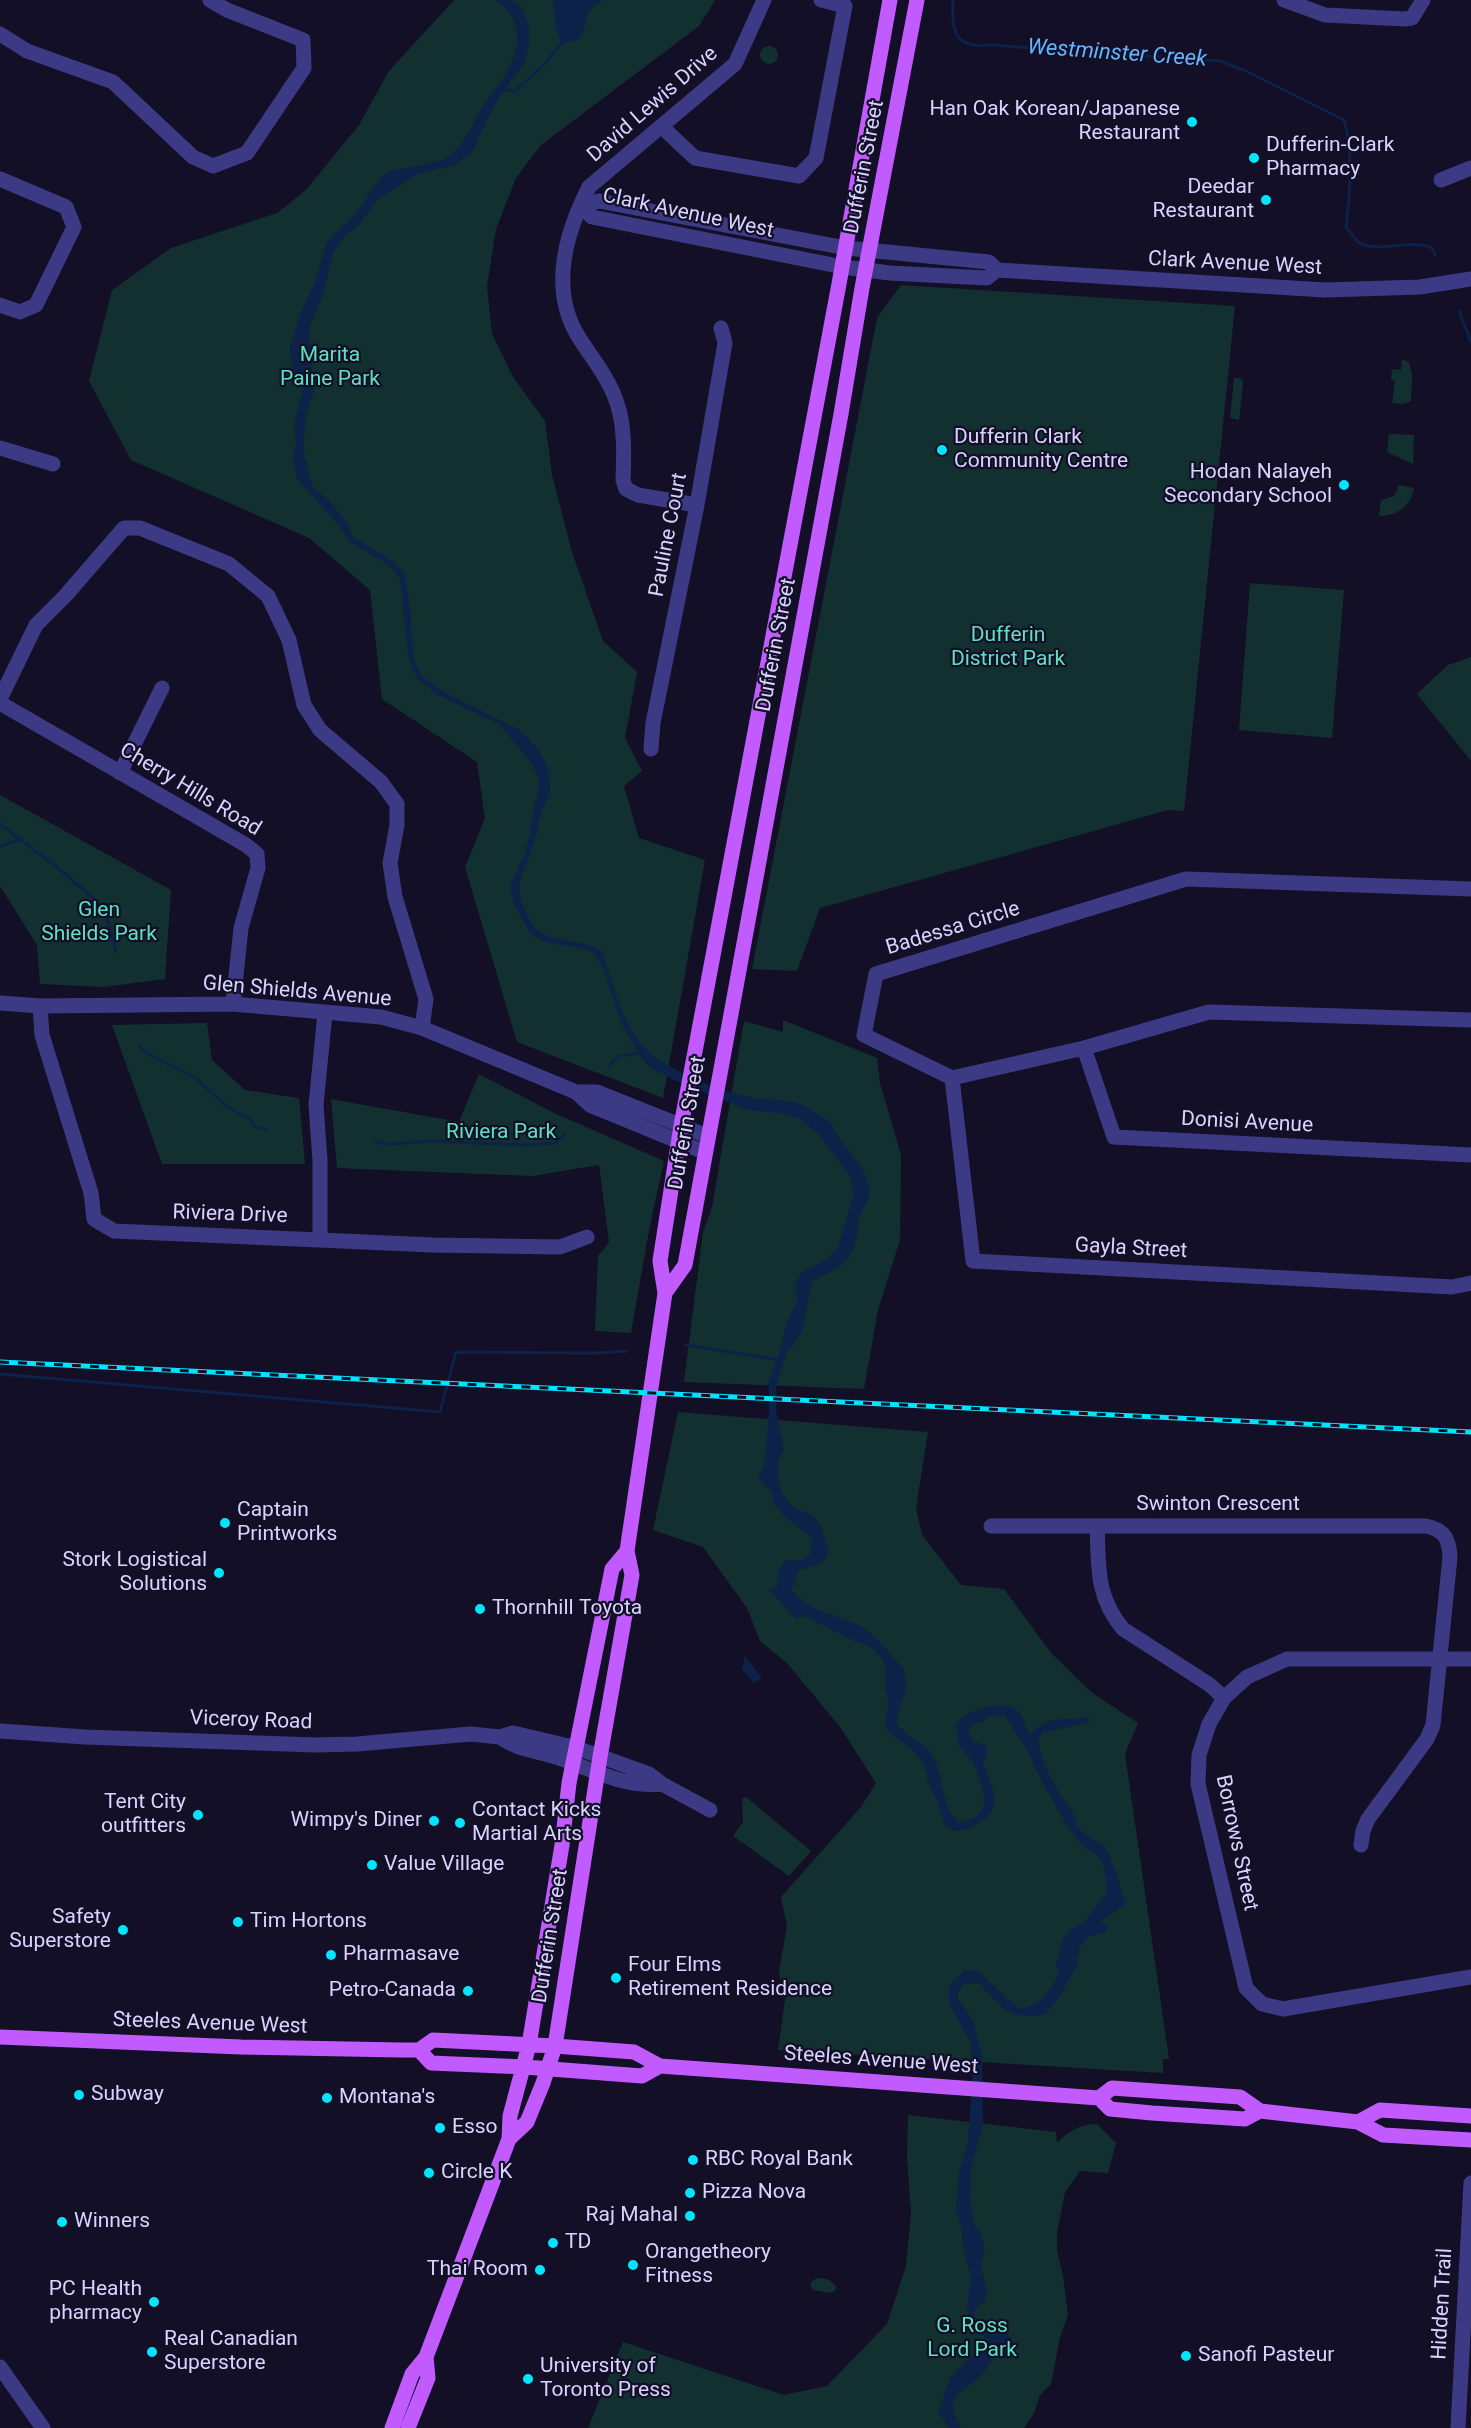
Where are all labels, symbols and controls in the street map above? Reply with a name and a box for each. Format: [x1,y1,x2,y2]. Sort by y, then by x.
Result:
water label: Westminster Creek [1026,35,1208,73]
street label: David Lewis Drive [583,42,723,168]
place label: Han Oak Korean/Japanese Restaurant [930,97,1180,147]
street label: Dufferin Street [840,98,890,236]
marker: Han Oak Korean/Japanese Restaurant [1185,115,1199,129]
place label: Dufferin-Clark Pharmacy [1266,133,1394,183]
marker: Dufferin-Clark Pharmacy [1247,151,1261,165]
place label: Deedar Restaurant [1153,175,1254,225]
street label: Clark Avenue West [600,184,776,244]
marker: Deedar Restaurant [1259,193,1273,207]
street label: Clark Avenue West [1147,247,1323,281]
park label: Marita Paine Park [280,343,380,393]
place label: Dufferin Clark Community Centre [954,425,1128,475]
marker: Dufferin Clark Community Centre [935,443,949,457]
place label: Hodan Nalayeh Secondary School [1164,460,1332,510]
street label: Pauline Court [645,471,693,599]
marker: Hodan Nalayeh Secondary School [1337,478,1351,492]
street label: Dufferin Street [752,576,802,714]
park label: Dufferin District Park [951,623,1065,673]
street label: Cherry Hills Road [115,738,265,842]
street label: Badessa Circle [883,897,1023,961]
park label: Glen Shields Park [41,898,157,948]
street label: Glen Shields Avenue [202,971,392,1013]
street label: Dufferin Street [664,1054,712,1192]
street label: Donisi Avenue [1180,1107,1314,1139]
park label: Riviera Park [446,1120,556,1146]
street label: Riviera Drive [172,1200,288,1230]
street label: Gayla Street [1074,1233,1188,1265]
street label: Swinton Crescent [1136,1492,1300,1518]
place label: Captain Printworks [237,1498,337,1548]
marker: Captain Printworks [218,1516,232,1530]
place label: Stork Logistical Solutions [62,1548,207,1598]
marker: Stork Logistical Solutions [212,1566,226,1580]
place label: Thornhill Toyota [492,1596,642,1622]
marker: Thornhill Toyota [473,1602,487,1616]
street label: Viceroy Road [189,1706,313,1736]
street label: Borrows Street [1209,1773,1263,1913]
place label: Tent City outfitters [101,1790,186,1840]
place label: Contact Kicks Martial Arts [472,1798,601,1848]
marker: Tent City outfitters [191,1808,205,1822]
place label: Wimpy's Diner [290,1808,422,1834]
marker: Wimpy's Diner [427,1814,441,1828]
marker: Contact Kicks Martial Arts [453,1816,467,1830]
place label: Value Village [384,1852,504,1878]
marker: Value Village [365,1858,379,1872]
street label: Dufferin Street [528,1867,574,2005]
place label: Safety Superstore [9,1905,111,1955]
place label: Tim Hortons [250,1909,367,1935]
marker: Tim Hortons [231,1915,245,1929]
marker: Safety Superstore [116,1923,130,1937]
place label: Pharmasave [343,1942,459,1968]
marker: Pharmasave [324,1948,338,1962]
place label: Four Elms Retirement Residence [628,1953,832,2003]
marker: Four Elms Retirement Residence [609,1971,623,1985]
place label: Petro-Canada [329,1978,456,2004]
marker: Petro-Canada [461,1984,475,1998]
street label: Steeles Avenue West [112,2008,308,2040]
street label: Steeles Avenue West [783,2042,979,2080]
place label: Subway [91,2082,164,2108]
place label: Montana's [339,2085,435,2111]
marker: Subway [72,2088,86,2102]
marker: Montana's [320,2091,334,2105]
place label: Esso [452,2115,498,2141]
marker: Esso [433,2121,447,2135]
place label: RBC Royal Bank [705,2147,853,2173]
marker: RBC Royal Bank [686,2153,700,2167]
place label: Circle K [441,2160,512,2186]
marker: Circle K [422,2166,436,2180]
place label: Pizza Nova [702,2180,806,2206]
marker: Pizza Nova [683,2186,697,2200]
place label: Raj Mahal [586,2203,678,2229]
place label: Winners [74,2209,150,2235]
marker: Raj Mahal [683,2209,697,2223]
marker: Winners [55,2215,69,2229]
place label: TD [565,2230,591,2256]
marker: TD [546,2236,560,2250]
place label: Orangetheory Fitness [645,2240,771,2290]
street label: Hidden Trail [1427,2248,1459,2360]
place label: Thai Room [427,2257,528,2283]
marker: Orangetheory Fitness [626,2258,640,2272]
marker: Thai Room [533,2263,547,2277]
place label: PC Health pharmacy [49,2277,142,2327]
marker: PC Health pharmacy [147,2295,161,2309]
park label: G. Ross Lord Park [927,2314,1017,2364]
place label: Real Canadian Superstore [164,2327,298,2377]
place label: Sanofi Pasteur [1198,2343,1334,2369]
marker: Real Canadian Superstore [145,2345,159,2359]
marker: Sanofi Pasteur [1179,2349,1193,2363]
place label: University of Toronto Press [540,2354,671,2404]
marker: University of Toronto Press [521,2372,535,2386]

